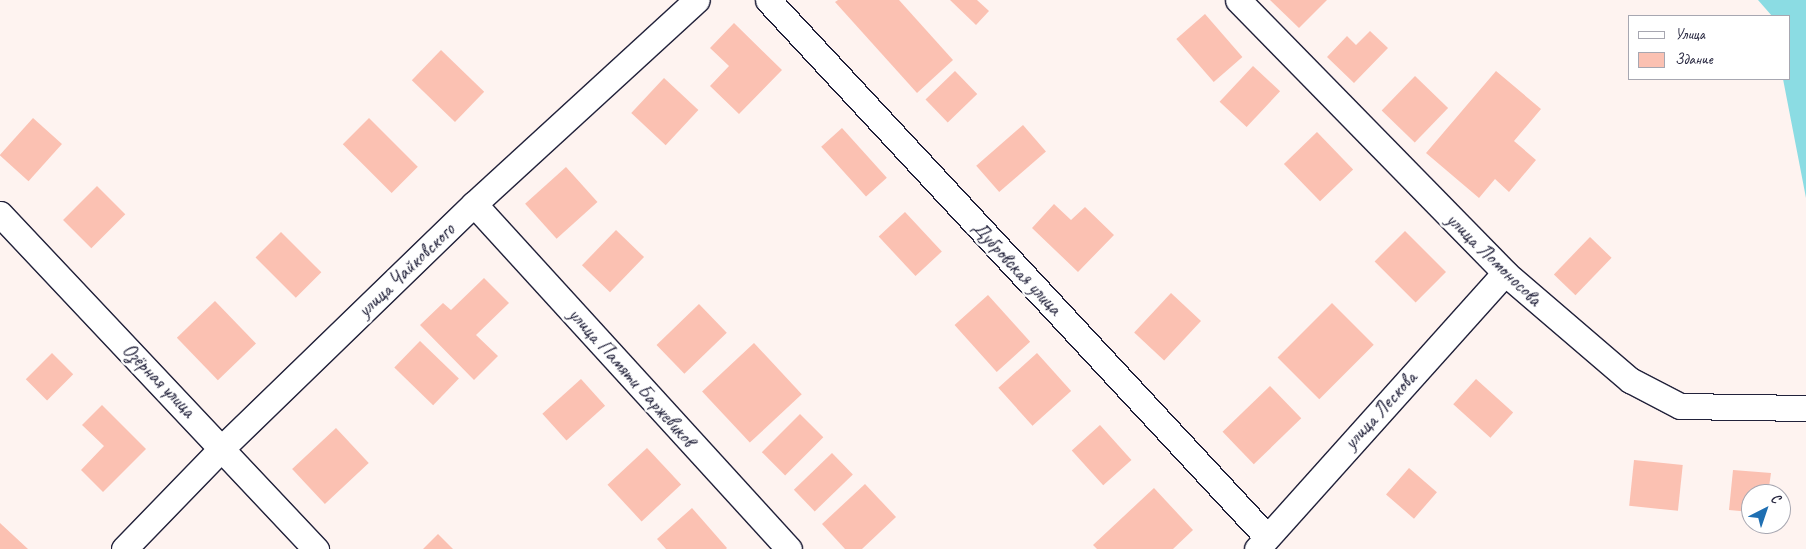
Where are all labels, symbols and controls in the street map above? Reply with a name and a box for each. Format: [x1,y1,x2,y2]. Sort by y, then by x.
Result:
legend [1628,15,1791,80]
text: Улица [1675,25,1705,44]
text: Здание [1675,50,1713,69]
street label: улица Ломоносова [1441,207,1547,311]
street label: Дубровская улица [967,215,1067,321]
street label: улица Чайковского [352,218,460,322]
street label: улица Памяти Баржевиков [562,302,702,452]
street label: Озёрная улица [117,337,201,423]
street label: улица Лескова [1339,366,1421,454]
north arrow [1741,484,1791,534]
text: С [1767,489,1784,507]

